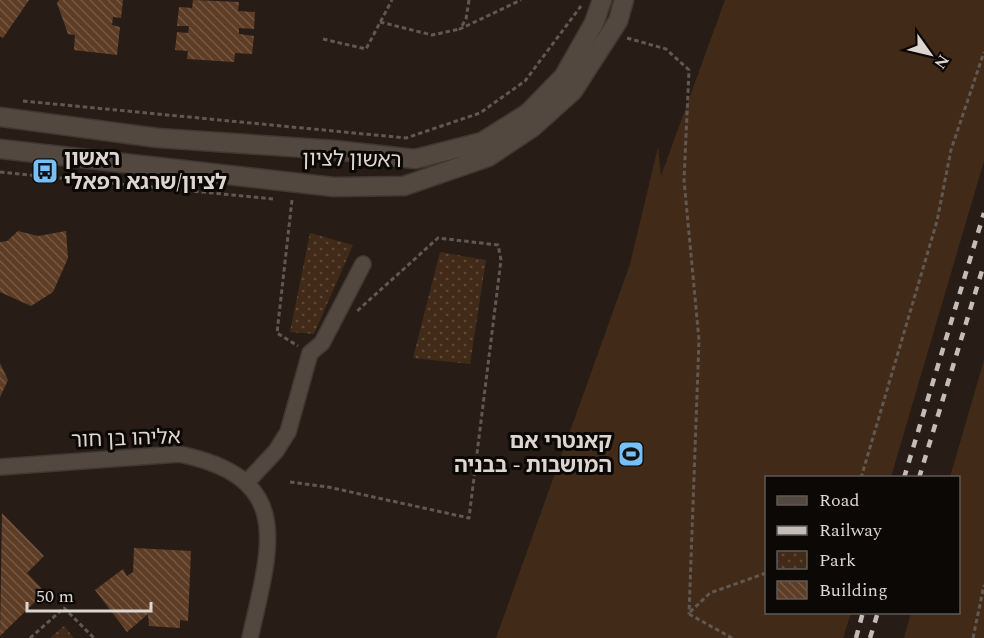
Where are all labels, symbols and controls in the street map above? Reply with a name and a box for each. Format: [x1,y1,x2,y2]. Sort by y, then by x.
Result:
north arrow [900,24,960,84]
text: N [928,50,955,74]
place label: ראשון לציון/שרגא רפאלי [64,143,227,199]
street label: ראשון לציון [302,143,402,177]
bus stop icon: ראשון לציון/שרגא רפאלי [30,156,60,186]
street label: אליהו בן חור [71,421,181,457]
place label: קאנטרי אם המושבות - בבניה [454,426,612,482]
sports icon: קאנטרי אם המושבות - בבניה [616,439,646,469]
legend [765,476,960,614]
text: Road [819,487,860,514]
text: Railway [819,517,883,544]
text: Park [819,547,856,574]
scale bar [27,575,152,613]
text: Building [819,577,888,604]
text: 50 m [36,583,74,610]

